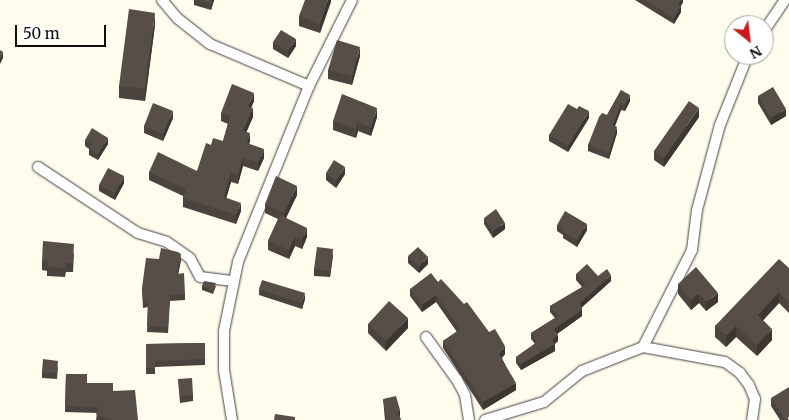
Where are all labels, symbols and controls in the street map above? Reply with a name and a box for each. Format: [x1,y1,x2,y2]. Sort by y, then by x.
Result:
scale bar [18,15,109,47]
north arrow [724,15,774,65]
text: 50 m [23,24,60,43]
text: N [747,42,765,63]

